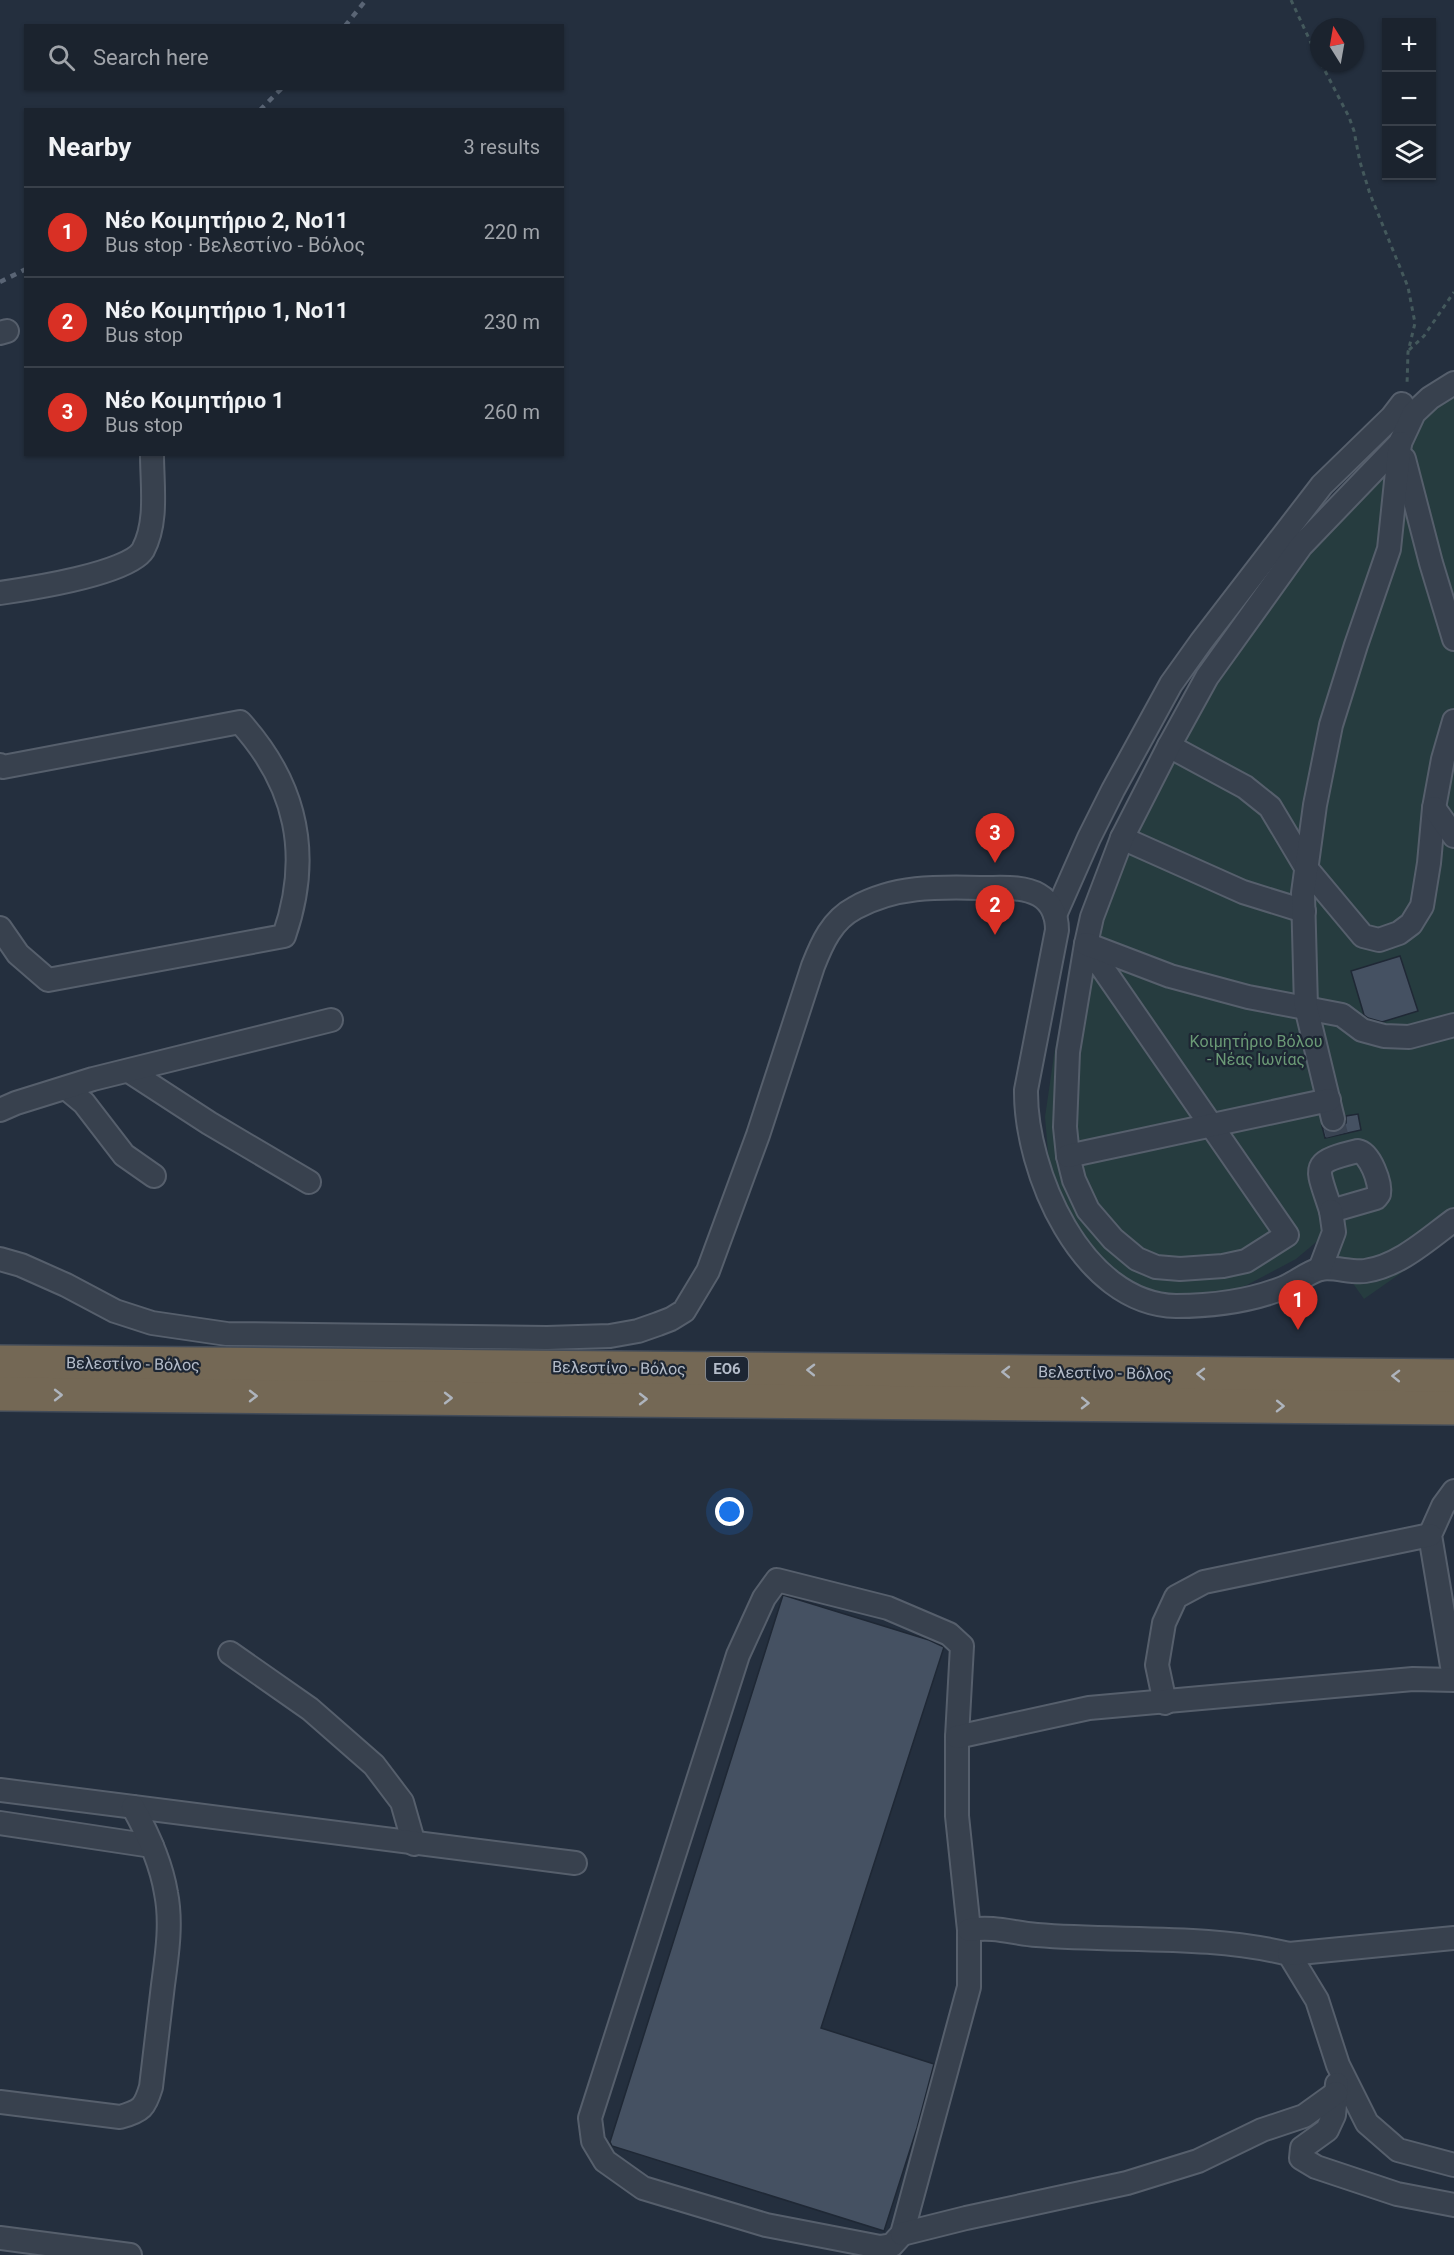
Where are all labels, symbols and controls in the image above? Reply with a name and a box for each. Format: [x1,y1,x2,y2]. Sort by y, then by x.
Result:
north arrow [1310,18,1364,72]
map controls [1382,18,1436,180]
button: + [1382,18,1436,72]
search box [24,24,564,90]
icon: search [45,41,78,74]
text: Search here [93,45,209,70]
button: − [1382,72,1436,126]
button: layers [1382,126,1436,180]
text: Nearby [48,132,131,162]
text: 3 results [464,135,540,159]
text: Νέο Κοιμητήριο 2, Νο11 [105,208,348,233]
text: 1 [62,220,73,244]
text: 220 m [484,220,540,244]
text: Bus stop · Βελεστίνο - Βόλος [105,233,365,257]
text: Νέο Κοιμητήριο 1, Νο11 [105,298,348,323]
text: 2 [62,310,73,334]
text: 230 m [484,310,540,334]
text: Bus stop [105,323,183,347]
text: Νέο Κοιμητήριο 1 [105,388,284,413]
text: 3 [62,400,73,424]
text: 260 m [484,400,540,424]
text: Bus stop [105,413,183,437]
pin: 3 [976,814,1014,863]
pin: 2 [976,886,1014,935]
park label: Κοιμητήριο Βόλου - Νέας Ιωνίας [1190,1032,1322,1069]
pin: 1 [1278,1280,1318,1330]
street label: Βελεστίνο - Βόλος [66,1353,200,1375]
street label: Βελεστίνο - Βόλος [552,1357,686,1379]
road number: ΕΟ6 [706,1357,748,1381]
street label: Βελεστίνο - Βόλος [1038,1362,1172,1384]
one-way arrow [806,1364,815,1376]
one-way arrow [1001,1366,1010,1378]
one-way arrow [1196,1368,1205,1380]
one-way arrow [1391,1370,1400,1382]
one-way arrow [54,1388,63,1401]
one-way arrow [249,1390,258,1402]
one-way arrow [444,1391,453,1404]
one-way arrow [639,1393,648,1405]
one-way arrow [1080,1397,1089,1409]
one-way arrow [1275,1399,1284,1412]
your location [715,1497,744,1526]

